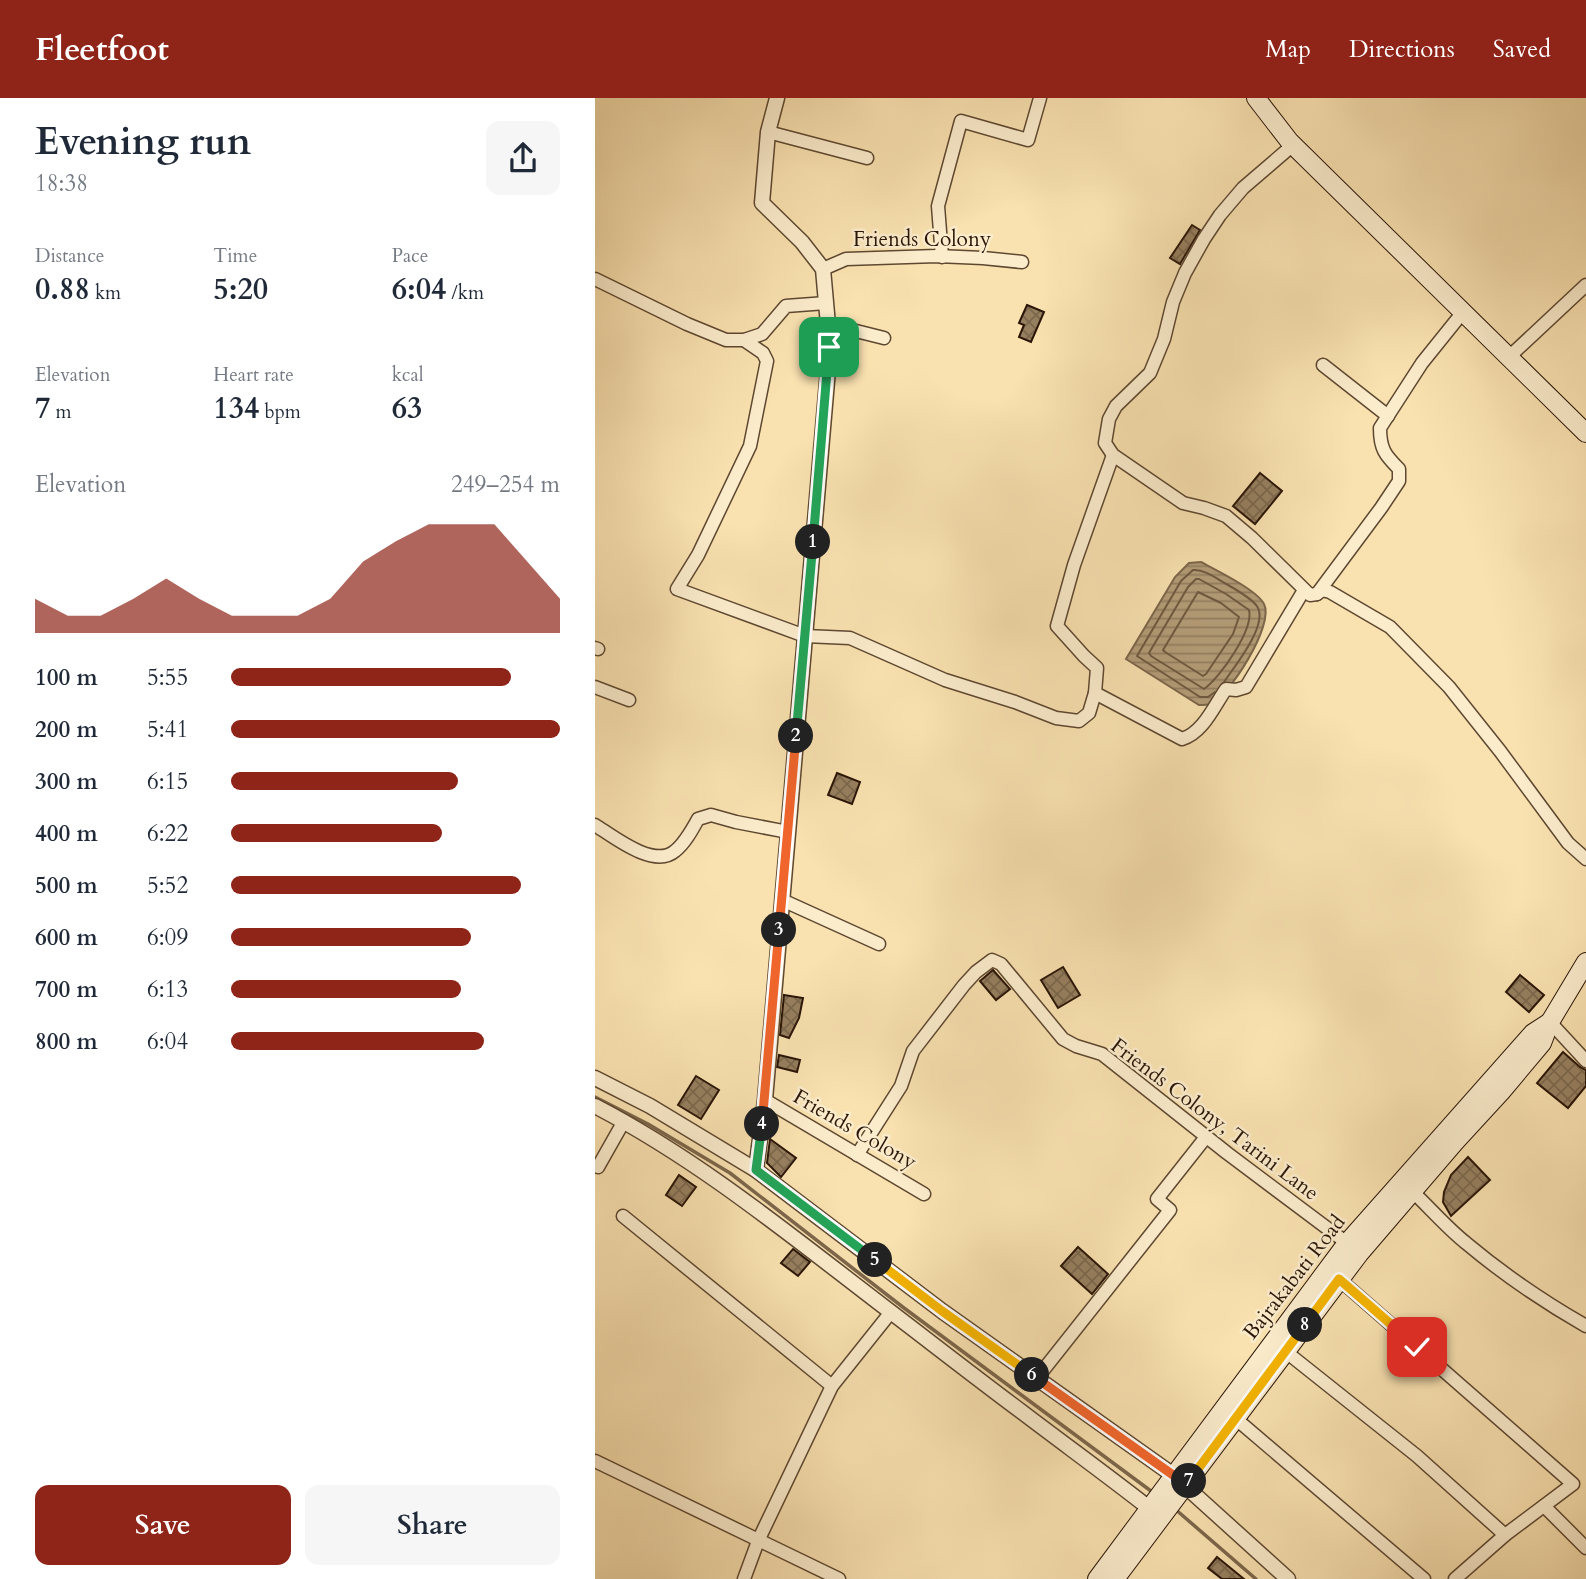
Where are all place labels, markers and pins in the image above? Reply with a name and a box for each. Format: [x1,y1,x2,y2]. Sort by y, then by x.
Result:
pin [799,317,859,377]
pin: 1 [795,524,830,560]
pin: 2 [779,718,813,754]
pin: 3 [761,912,797,948]
pin: 4 [745,1107,779,1142]
pin: 5 [857,1242,893,1278]
pin: 8 [1287,1308,1323,1342]
pin [1387,1317,1447,1377]
pin: 6 [1015,1358,1049,1392]
pin: 7 [1171,1464,1207,1498]

